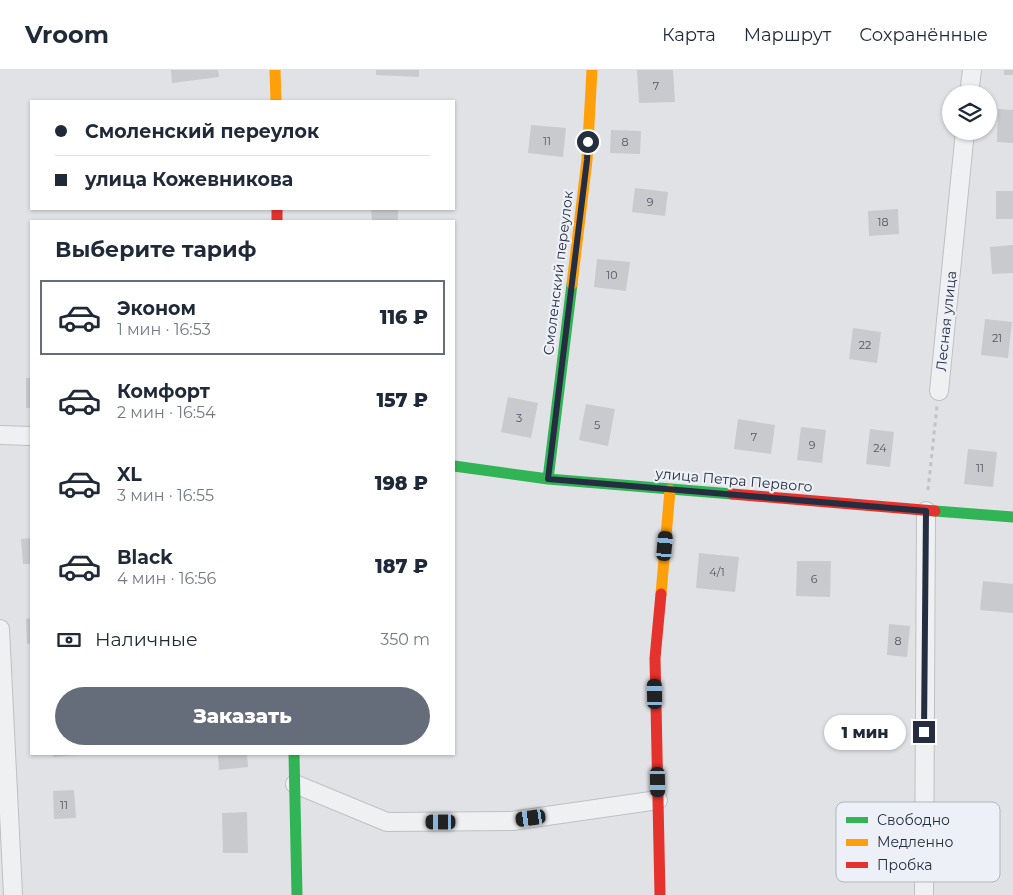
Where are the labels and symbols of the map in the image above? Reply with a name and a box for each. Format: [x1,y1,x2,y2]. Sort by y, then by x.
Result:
house number: 7 [653,79,659,93]
route start [577,131,599,153]
house number: 11 [543,134,551,148]
house number: 8 [621,135,629,149]
street label: Смоленский переулок [539,190,577,356]
house number: 9 [647,195,654,209]
house number: 18 [878,215,889,229]
house number: 10 [606,268,618,282]
street label: Лесная улица [932,270,960,372]
house number: 21 [992,331,1002,345]
house number: 22 [859,338,871,352]
house number: 3 [516,411,522,425]
house number: 5 [594,418,600,432]
house number: 7 [751,430,757,444]
house number: 9 [809,438,816,452]
house number: 24 [873,441,887,455]
house number: 11 [976,461,984,475]
street label: улица Петра Первого [654,464,813,496]
car [656,530,673,562]
house number: 4/1 [709,565,725,579]
house number: 6 [811,572,818,586]
house number: 8 [894,634,902,648]
car [647,679,662,709]
callout: 1 мин [824,714,906,750]
route end [913,721,935,743]
car [650,767,665,797]
house number: 11 [60,798,68,812]
legend [836,802,1000,882]
car [515,808,546,828]
text: Свободно [877,811,950,829]
car [426,815,456,830]
text: Медленно [877,833,953,851]
text: Пробка [877,856,932,874]

